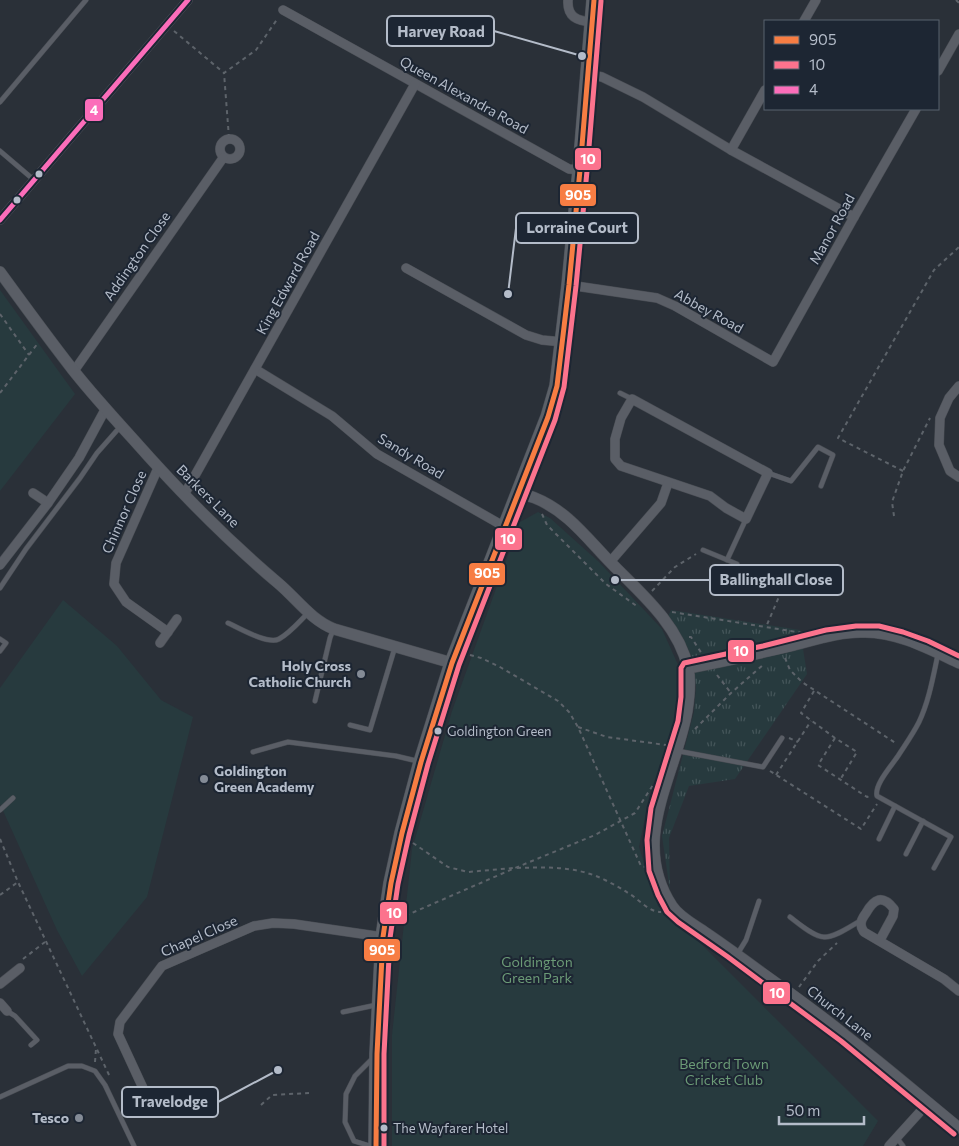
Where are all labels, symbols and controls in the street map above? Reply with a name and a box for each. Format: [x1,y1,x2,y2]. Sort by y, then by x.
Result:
callout: Harvey Road [387,16,494,46]
legend [764,20,939,110]
text: Harvey Road [397,22,485,40]
text: 905 [809,30,837,48]
street label: Queen Alexandra Road [397,52,531,137]
text: 10 [809,55,825,73]
text: 4 [809,80,818,98]
line badge: 4 [84,98,104,122]
text: 4 [90,101,99,118]
line badge: 10 [574,147,602,171]
text: 10 [580,150,596,167]
unlabelled marker [34,169,44,179]
line badge: 905 [559,183,597,207]
text: 905 [565,186,591,203]
street label: Manor Road [805,191,858,267]
unlabelled marker [12,195,22,205]
street label: Addington Close [100,208,174,303]
callout: Lorraine Court [516,213,638,243]
text: Lorraine Court [526,218,628,236]
street label: King Edward Road [252,228,323,337]
street label: Abbey Road [672,285,747,336]
street label: Sandy Road [375,429,447,482]
street label: Barkers Lane [173,461,243,531]
street label: Chinnor Close [98,468,149,556]
line badge: 10 [494,527,523,551]
text: 10 [500,530,516,547]
line badge: 905 [468,562,506,586]
text: 905 [474,564,500,581]
callout: Ballinghall Close [710,565,843,595]
text: Ballinghall Close [720,570,832,588]
line badge: 10 [727,639,755,663]
text: 10 [733,642,749,659]
place label: Holy Cross Catholic Church [248,657,351,690]
marker: Holy Cross Catholic Church [355,668,367,680]
place label: Goldington Green [447,723,552,739]
marker: Goldington Green [433,726,443,736]
place label: Goldington Green Academy [214,762,315,795]
marker: Goldington Green Academy [198,773,210,785]
line badge: 10 [379,901,408,925]
text: 10 [386,904,402,921]
street label: Chapel Close [158,911,240,960]
line badge: 905 [363,938,401,962]
text: 905 [369,941,395,958]
park label: Goldington Green Park [501,953,573,986]
line badge: 10 [762,981,791,1005]
street label: Church Lane [804,982,877,1044]
text: 10 [769,984,785,1001]
park label: Bedford Town Cricket Club [679,1055,769,1088]
callout: Travelodge [122,1087,218,1117]
text: Travelodge [132,1092,208,1110]
scale bar [779,1094,864,1126]
text: 50 m [786,1101,820,1119]
place label: Tesco [32,1109,69,1126]
marker: Tesco [73,1112,85,1124]
place label: The Wayfarer Hotel [393,1120,508,1136]
marker: The Wayfarer Hotel [379,1123,389,1133]

